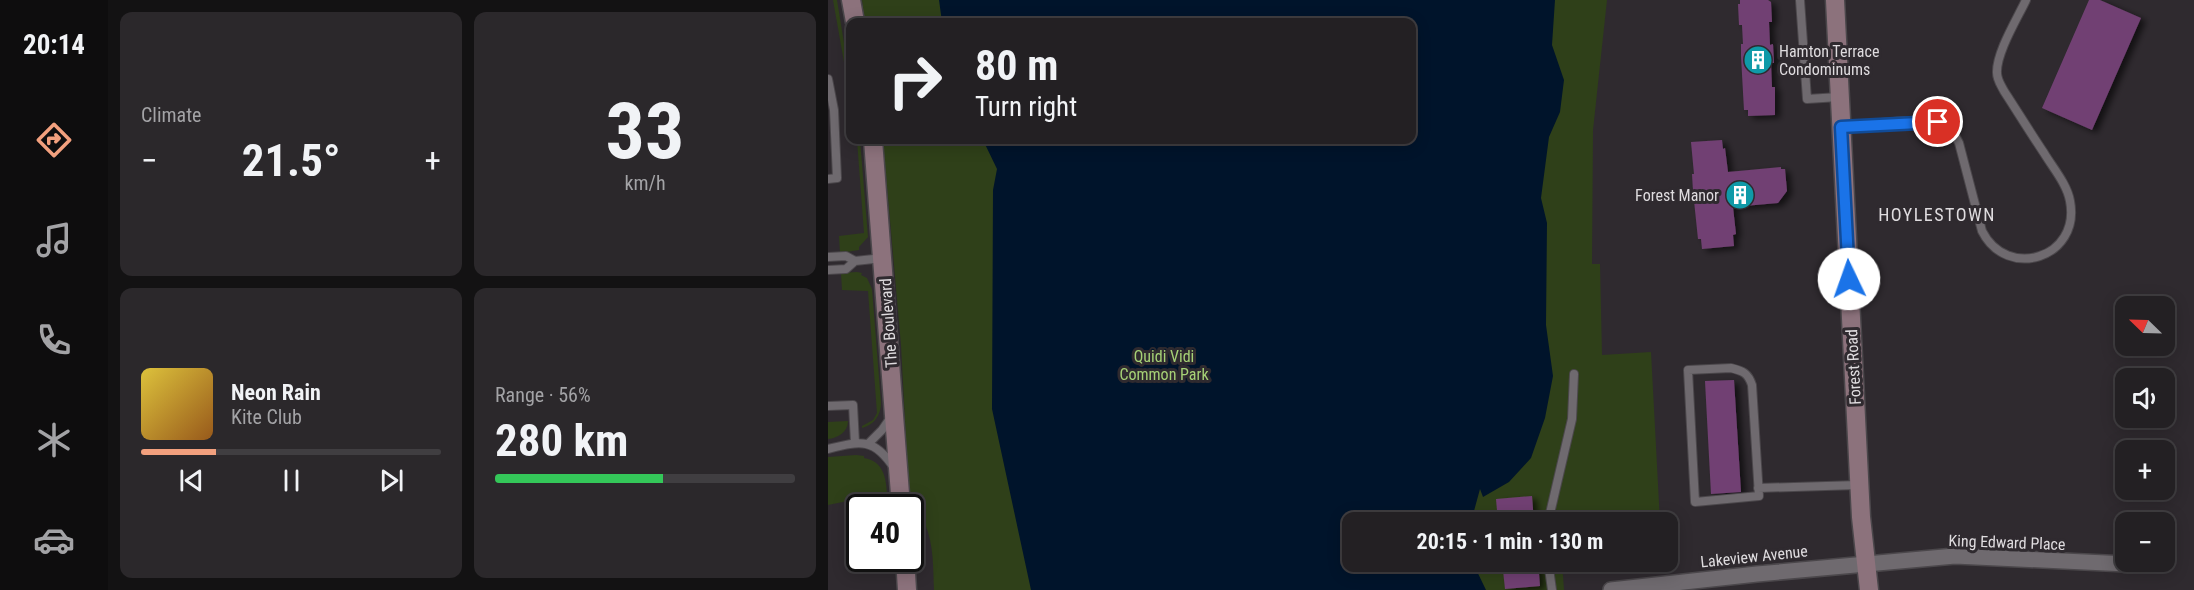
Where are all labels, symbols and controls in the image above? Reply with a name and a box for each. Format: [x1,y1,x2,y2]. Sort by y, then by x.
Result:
text: 20:14 [23,29,85,61]
text: 80 m [975,41,1058,90]
icon: right [876,42,954,120]
place label: Hamton Terrace Condominums [1779,42,1879,79]
building icon: Hamton Terrace Condominums [1742,44,1774,76]
text: 33 [606,86,684,177]
text: Turn right [975,91,1077,123]
pin [1912,96,1963,147]
text: Climate [141,103,201,127]
icon: arrive [1921,105,1954,138]
icon: directions [33,119,75,161]
text: 21.5° [242,134,340,187]
text: − [141,141,158,180]
text: + [425,141,441,180]
text: km/h [624,171,666,195]
building icon: Forest Manor [1724,179,1756,211]
place label: Forest Manor [1635,186,1719,205]
district label: HOYLESTOWN [1878,204,1996,225]
icon: music [33,219,75,261]
position arrow [1817,247,1881,311]
street label: The Boulevard [876,277,901,368]
north arrow [2115,296,2175,356]
map controls [2115,296,2175,572]
icon: phone [33,319,75,361]
street label: Forest Road [1842,329,1865,405]
park label: Quidi Vidi Common Park [1119,347,1209,384]
button: sound [2115,368,2175,428]
text: Neon Rain [231,380,321,405]
text: Range · 56% [495,383,591,407]
text: Kite Club [231,405,302,429]
text: 280 km [495,414,628,467]
icon: climate [33,419,75,461]
button: + [2115,440,2175,500]
icon: previous [175,464,208,497]
icon: pause [275,464,308,497]
icon: next [375,464,408,497]
speed limit sign: 40 [846,494,924,572]
button: − [2115,512,2175,572]
icon: car [33,519,75,561]
text: 20:15 · 1 min · 130 m [1417,529,1603,554]
street label: King Edward Place [1948,531,2066,554]
street label: Lakeview Avenue [1699,541,1809,572]

